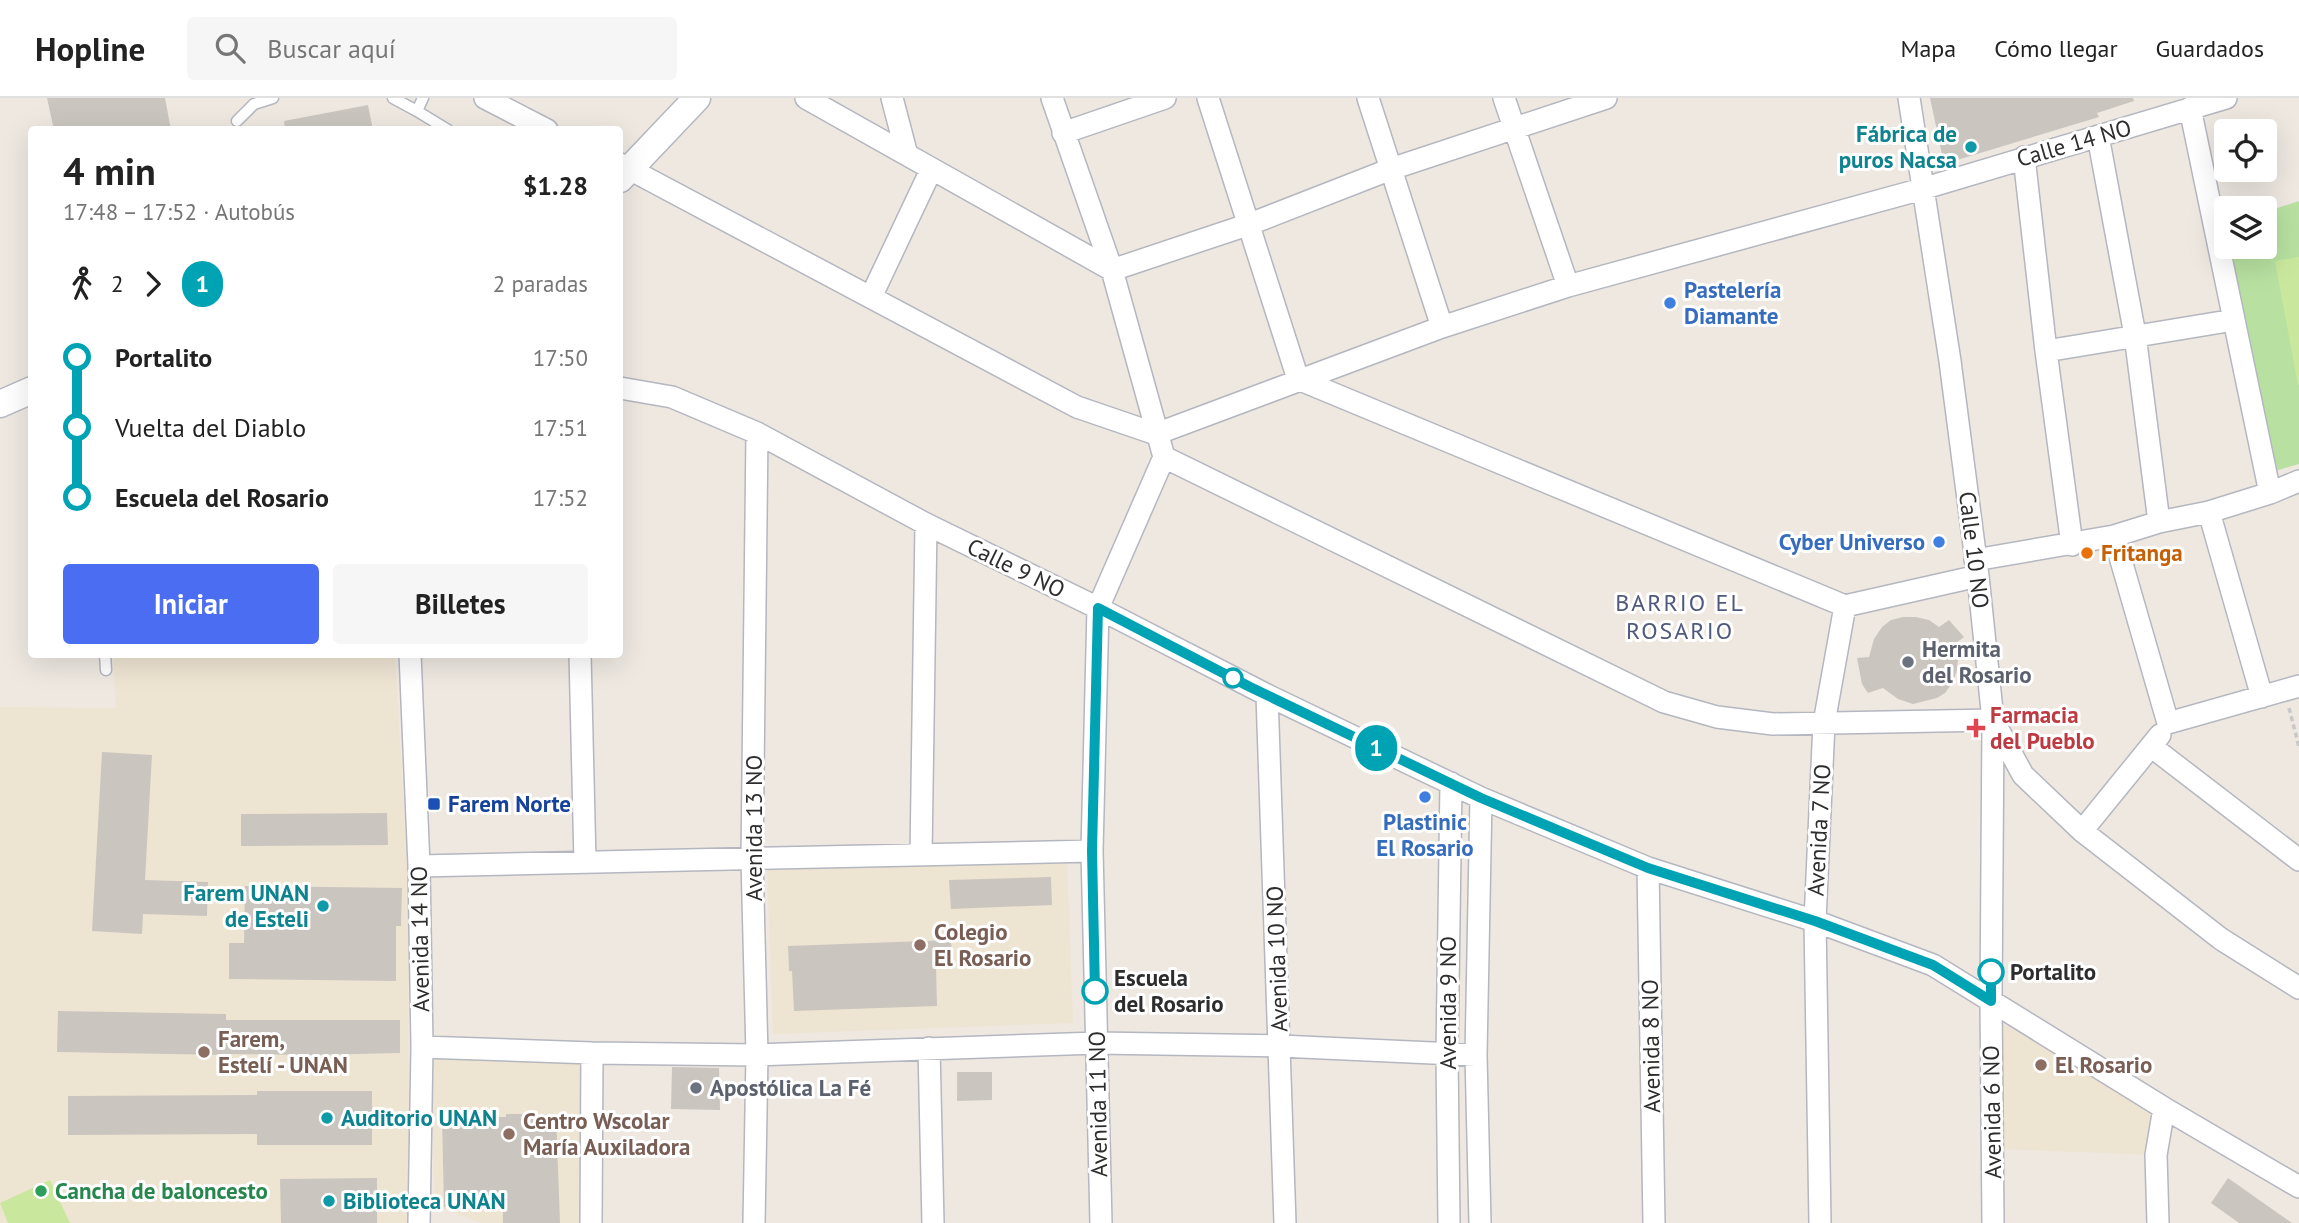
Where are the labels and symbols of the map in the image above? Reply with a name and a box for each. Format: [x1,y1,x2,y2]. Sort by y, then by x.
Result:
street label: Calle 14 NO [2013,112,2134,173]
place label: Fábrica de puros Nacsa [1839,119,1957,174]
marker: Fábrica de puros Nacsa [1963,139,1979,155]
place label: Pastelería Diamante [1684,275,1781,330]
marker: Pastelería Diamante [1662,295,1678,311]
street label: Calle 10 NO [1953,490,1996,610]
place label: Cyber Universo [1779,527,1925,556]
street label: Calle 9 NO [963,531,1070,604]
marker: Cyber Universo [1931,534,1947,550]
place label: Fritanga [2101,538,2183,567]
marker: Fritanga [2079,545,2095,561]
district label: BARRIO EL ROSARIO [1615,587,1745,646]
place label: Hermita del Rosario [1922,634,2031,689]
marker: Hermita del Rosario [1900,654,1916,670]
unlabelled marker [1223,668,1243,688]
place label: Farmacia del Pueblo [1990,700,2095,755]
marker: Farmacia del Pueblo [1968,720,1984,736]
line badge: 1 [1353,725,1399,771]
street label: Avenida 13 NO [739,755,768,901]
street label: Avenida 7 NO [1801,763,1836,897]
place label: Farem Norte [448,789,571,818]
marker: Plastinic El Rosario [1417,789,1433,805]
marker: Farem Norte [426,796,442,812]
place label: Plastinic El Rosario [1376,807,1474,862]
street label: Avenida 14 NO [404,866,435,1012]
place label: Farem UNAN de Esteli [183,878,309,933]
street label: Avenida 10 NO [1259,885,1294,1033]
marker: Farem UNAN de Esteli [315,898,331,914]
place label: Colegio El Rosario [934,917,1031,972]
street label: Avenida 9 NO [1433,936,1462,1070]
marker: Colegio El Rosario [912,937,928,953]
place label: Portalito [2010,957,2096,986]
marker: Portalito [1978,959,2004,985]
place label: Escuela del Rosario [1114,963,1223,1018]
marker: Escuela del Rosario [1082,978,1108,1004]
street label: Avenida 8 NO [1635,979,1666,1113]
place label: Farem, Estelí - UNAN [218,1024,348,1079]
street label: Avenida 11 NO [1082,1031,1113,1177]
marker: Farem, Estelí - UNAN [196,1044,212,1060]
street label: Avenida 6 NO [1976,1045,2007,1179]
place label: El Rosario [2055,1050,2152,1079]
marker: El Rosario [2033,1057,2049,1073]
place label: Apostólica La Fé [710,1073,871,1102]
marker: Apostólica La Fé [688,1080,704,1096]
place label: Auditorio UNAN [341,1103,497,1132]
place label: Centro Wscolar María Auxiladora [523,1106,690,1161]
marker: Auditorio UNAN [319,1110,335,1126]
marker: Centro Wscolar María Auxiladora [501,1126,517,1142]
place label: Cancha de baloncesto [55,1176,268,1205]
marker: Cancha de baloncesto [33,1183,49,1199]
place label: Biblioteca UNAN [343,1186,506,1215]
marker: Biblioteca UNAN [321,1193,337,1209]

